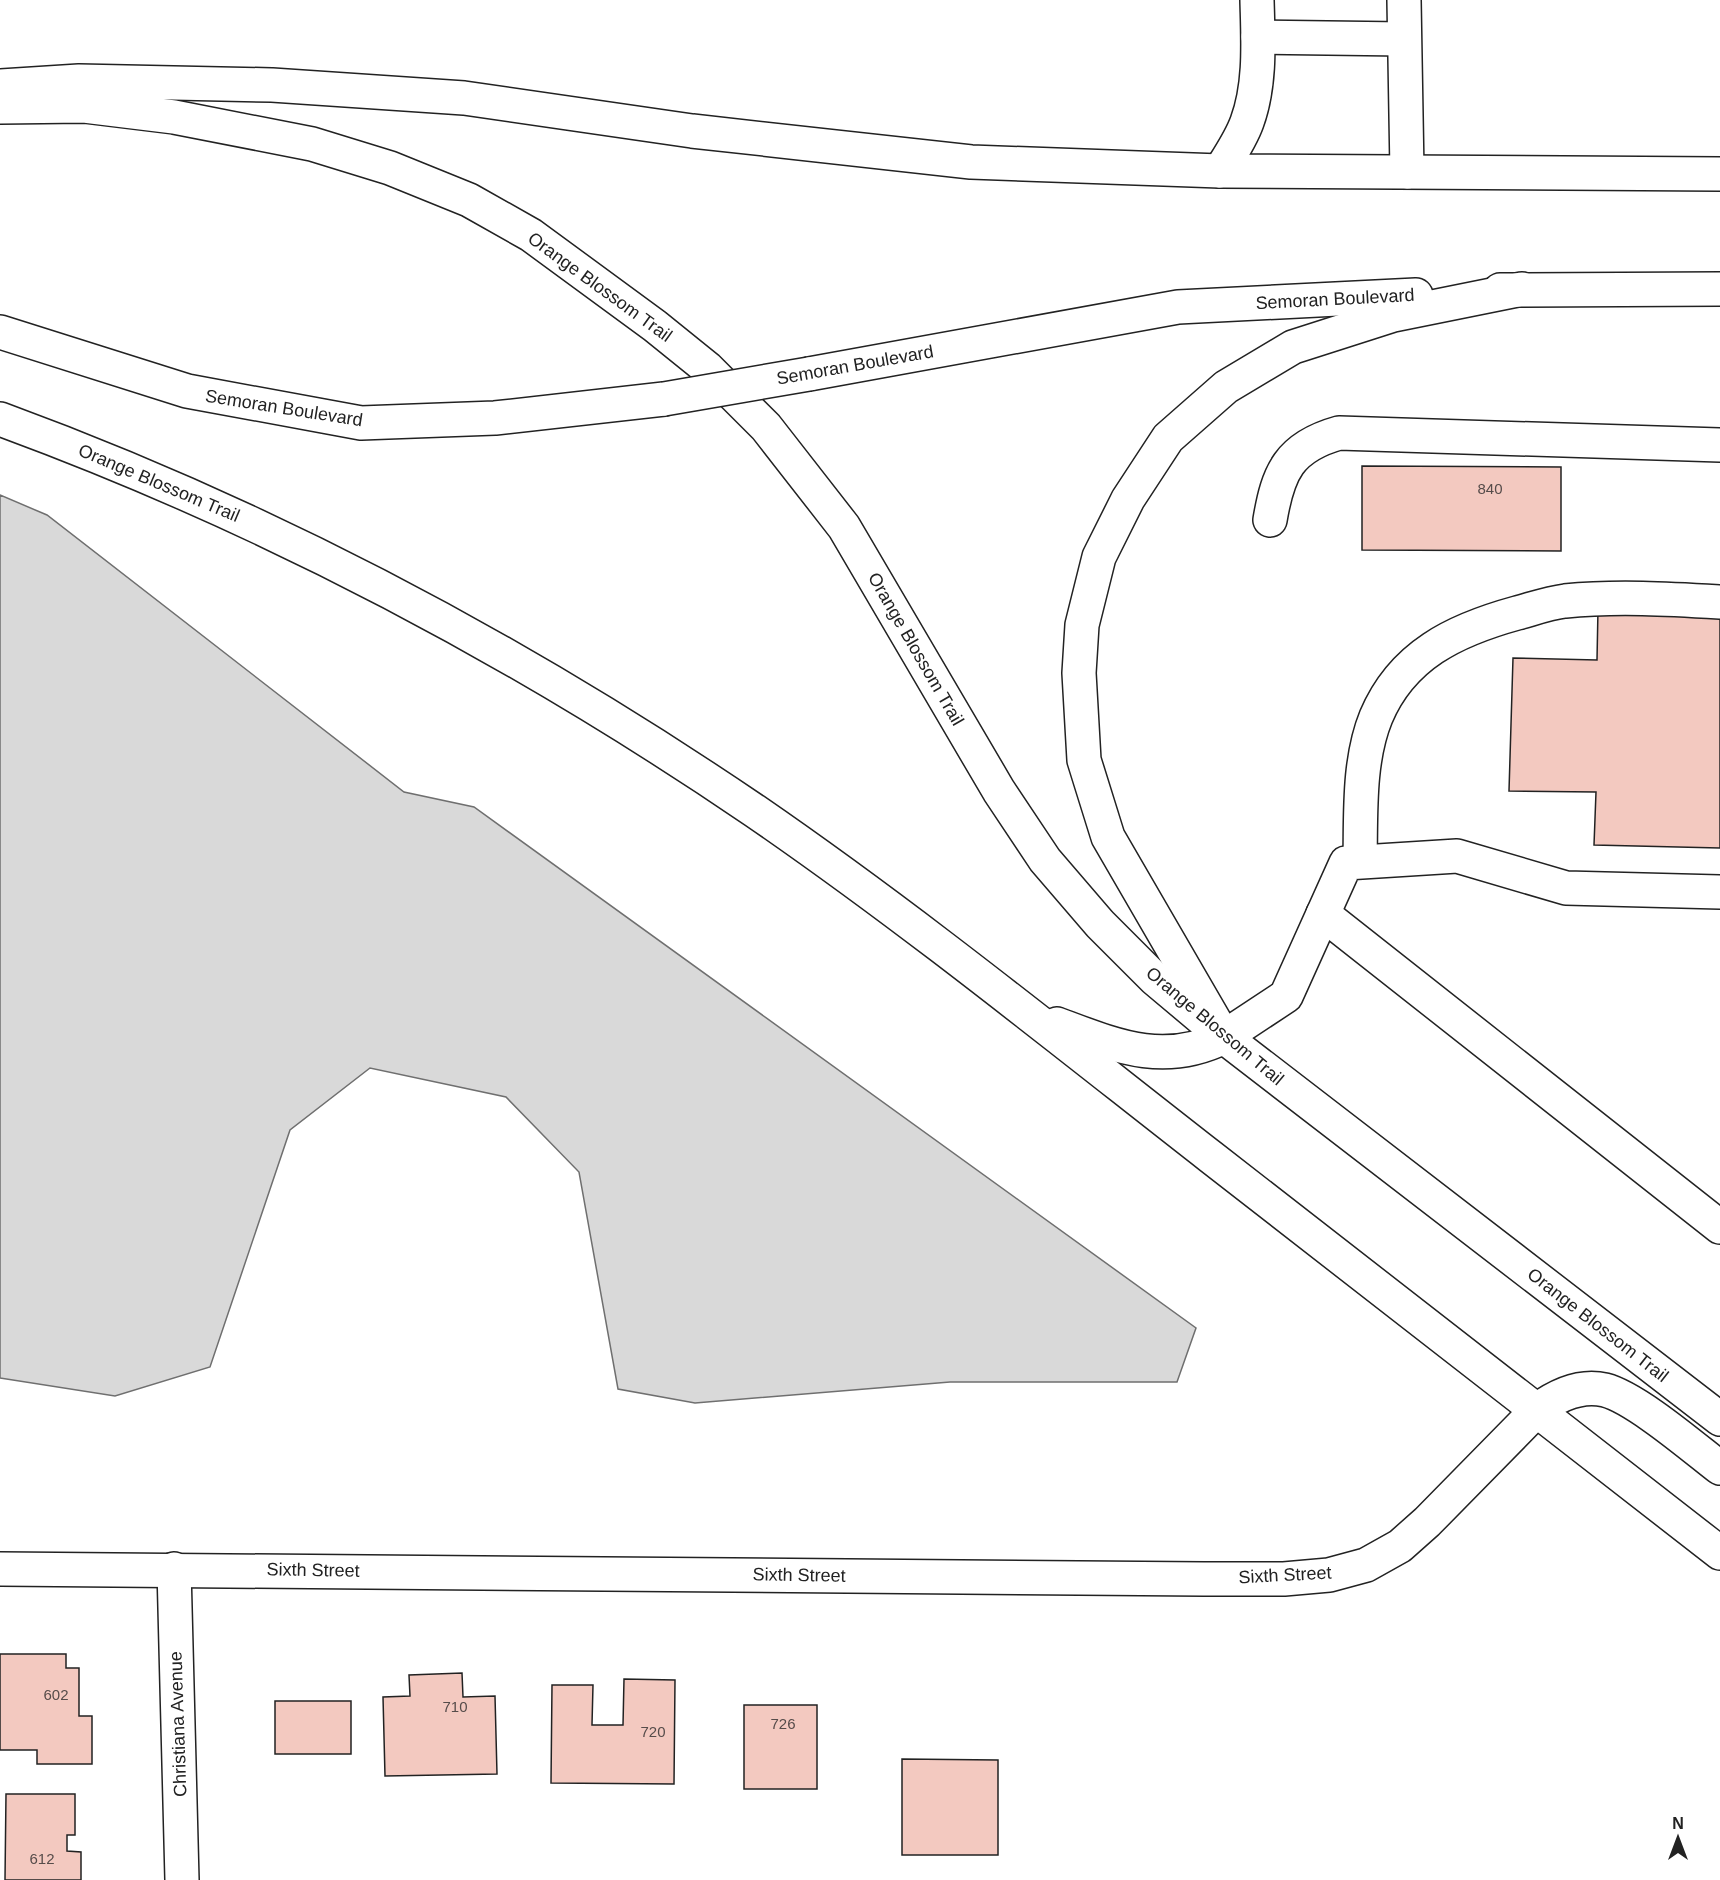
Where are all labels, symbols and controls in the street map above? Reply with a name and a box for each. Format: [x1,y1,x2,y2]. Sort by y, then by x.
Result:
street label: Orange Blossom Trail [524,228,676,346]
street label: Semoran Boulevard [1255,285,1415,313]
street label: Semoran Boulevard [775,341,935,389]
street label: Semoran Boulevard [204,386,364,430]
street label: Orange Blossom Trail [75,440,243,526]
house number: 840 [1477,480,1503,497]
street label: Orange Blossom Trail [864,569,968,729]
street label: Orange Blossom Trail [1142,963,1288,1089]
street label: Orange Blossom Trail [1524,1264,1672,1386]
street label: Sixth Street [266,1559,360,1581]
street label: Sixth Street [1238,1563,1332,1587]
street label: Sixth Street [752,1564,846,1586]
street label: Christiana Avenue [165,1651,191,1797]
house number: 602 [43,1686,69,1703]
house number: 710 [442,1698,468,1715]
house number: 726 [770,1715,796,1732]
house number: 720 [640,1723,666,1740]
north arrow [1648,1808,1708,1868]
text: N [1672,1815,1684,1832]
house number: 612 [29,1850,55,1867]

